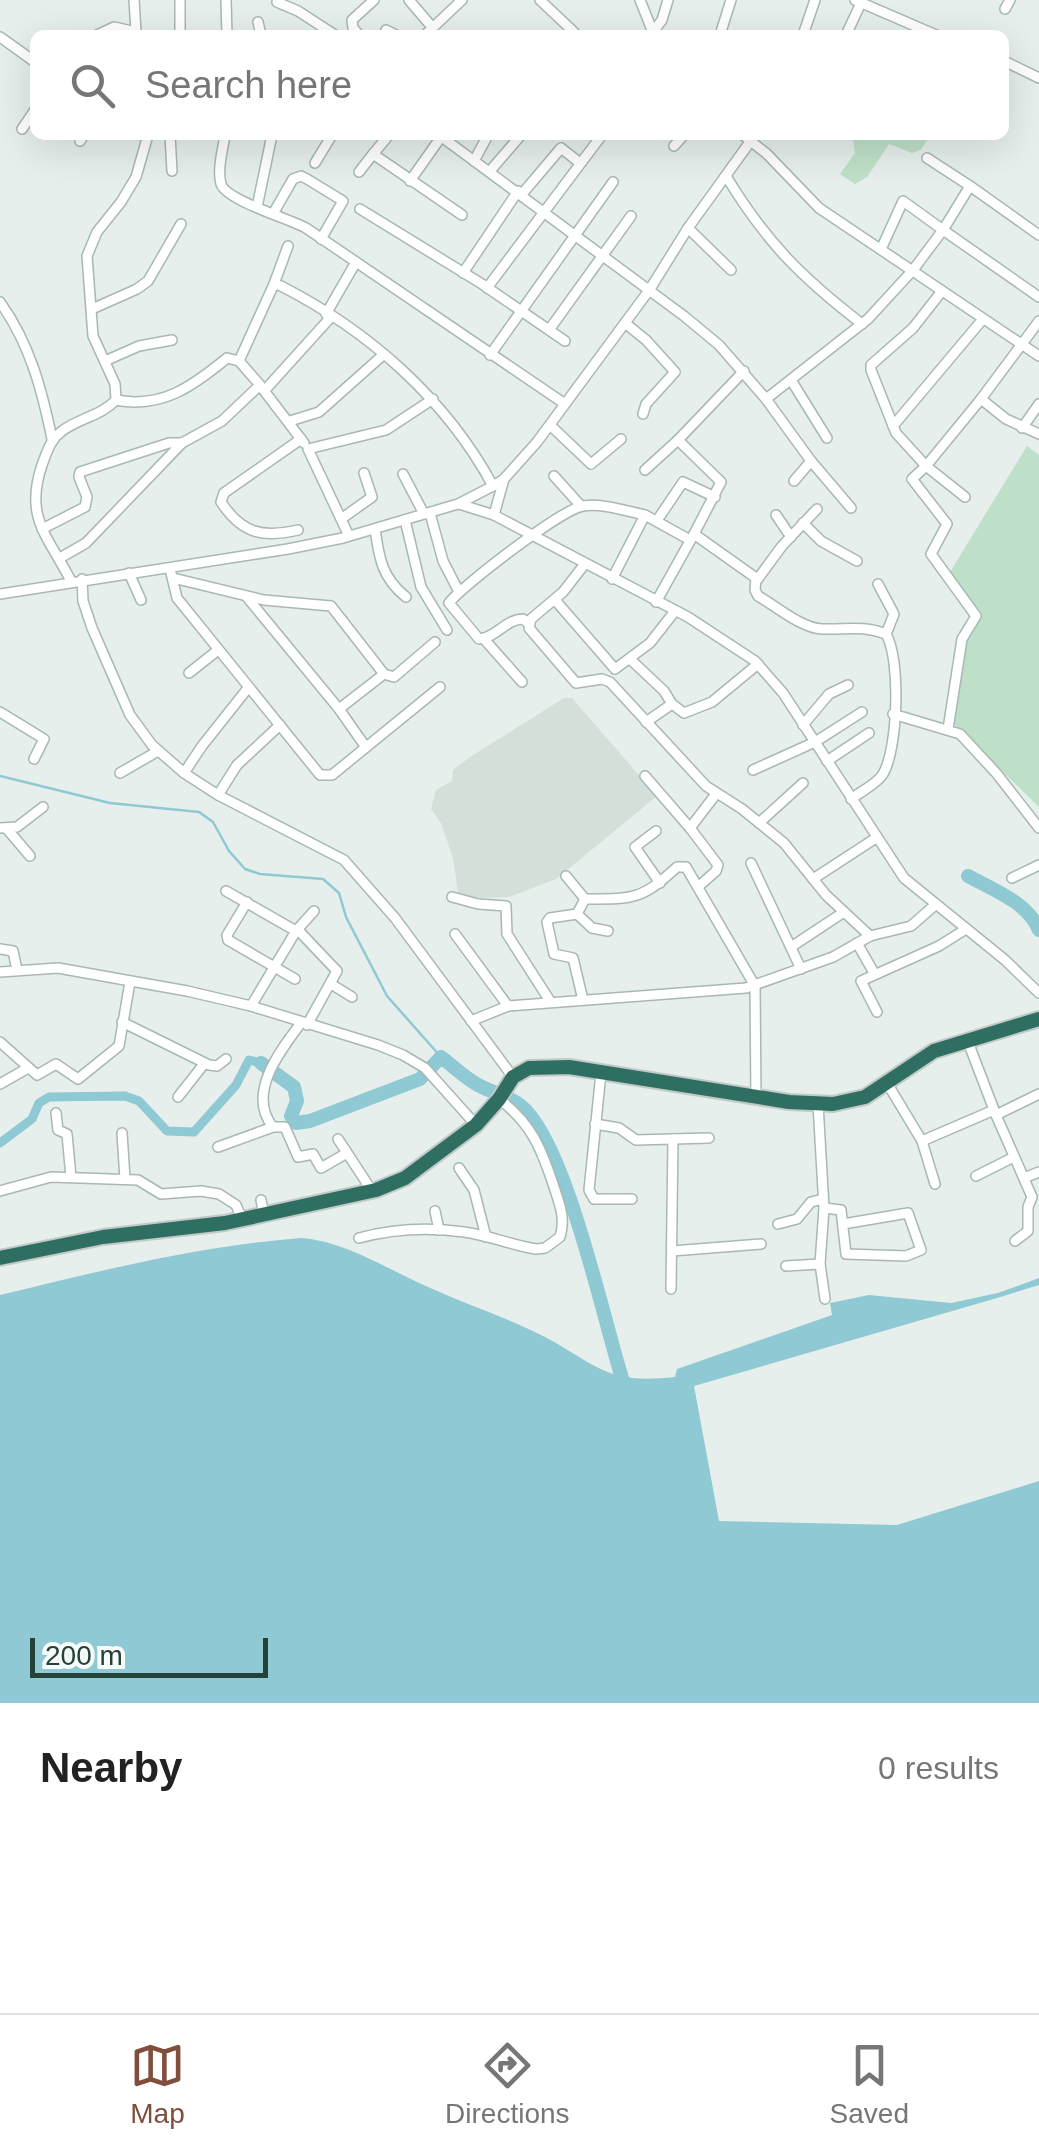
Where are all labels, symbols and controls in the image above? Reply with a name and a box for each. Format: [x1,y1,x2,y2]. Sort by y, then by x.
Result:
search box [30,30,1009,140]
icon: search [65,58,120,113]
text: Search here [145,64,352,106]
scale bar [30,1633,268,1678]
text: 200 m [45,1640,123,1671]
text: Nearby [40,1744,182,1791]
text: 0 results [878,1750,999,1786]
tab: Map [130,2038,185,2130]
tab: Directions [445,2038,570,2130]
tab: Saved [830,2038,909,2130]

